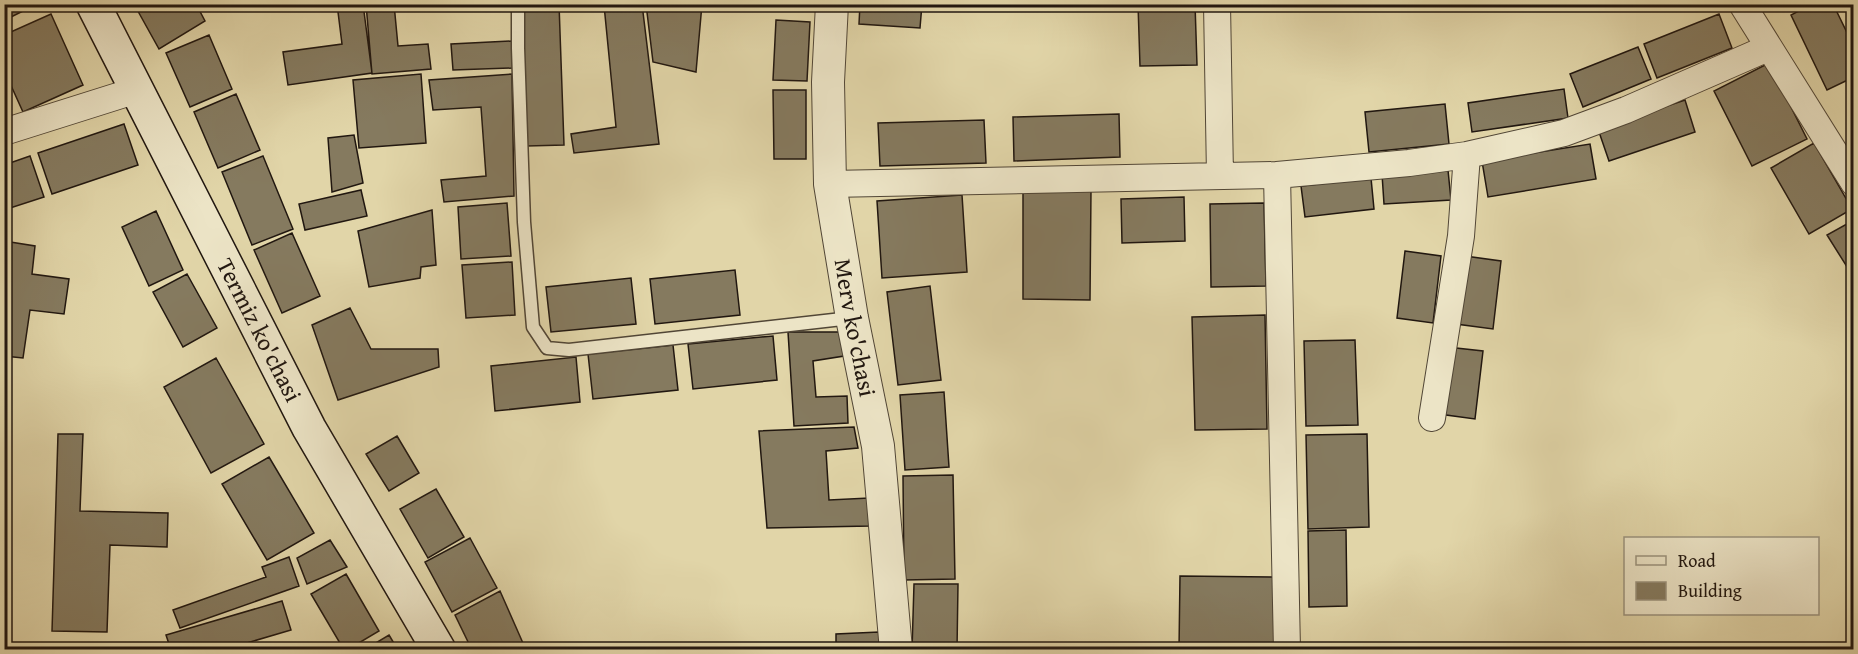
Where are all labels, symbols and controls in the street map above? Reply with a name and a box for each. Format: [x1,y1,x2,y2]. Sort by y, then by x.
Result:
street label: Termiz ko'chasi [208,252,311,408]
street label: Merv ko'chasi [826,256,886,400]
legend [1624,537,1819,615]
text: Road [1678,547,1716,574]
text: Building [1678,577,1742,604]

